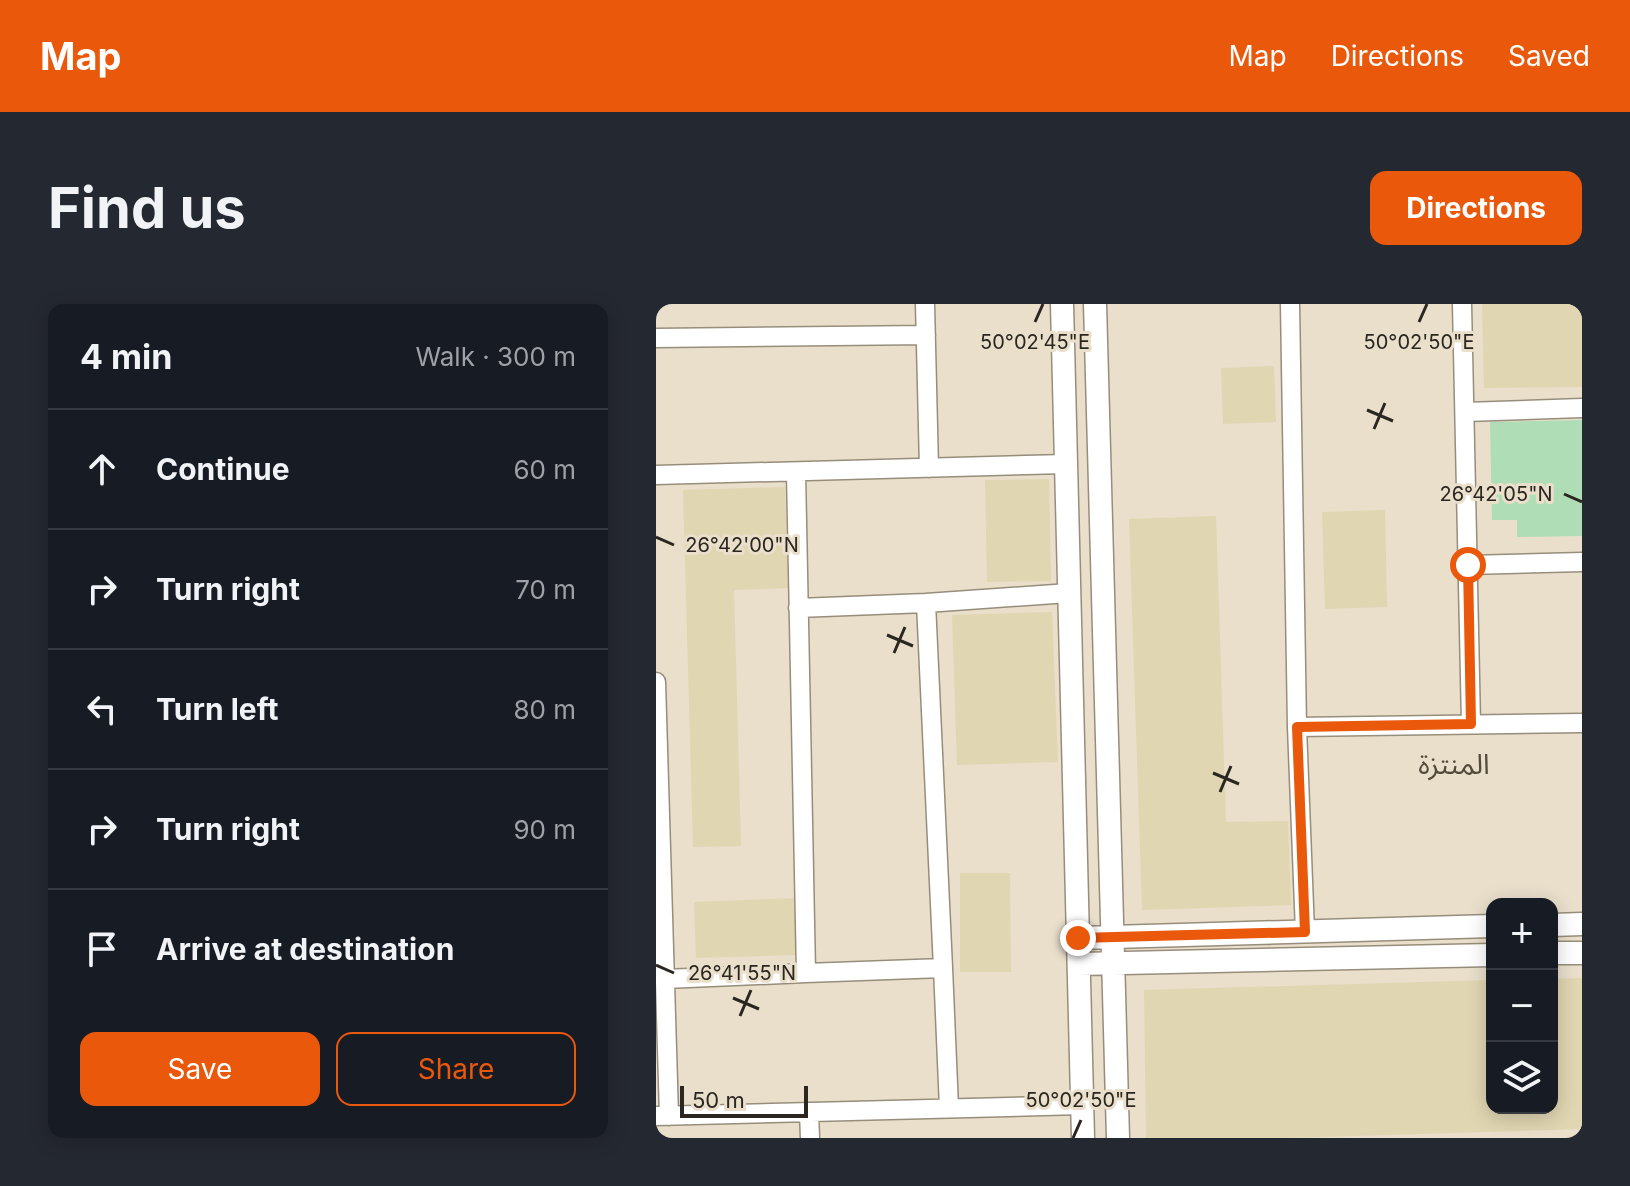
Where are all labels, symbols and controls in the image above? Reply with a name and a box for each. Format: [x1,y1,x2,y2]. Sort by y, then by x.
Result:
text: Map [40,33,121,79]
text: Map [1228,39,1287,73]
text: Directions [1331,39,1464,73]
text: Saved [1508,39,1590,73]
button: Directions [1370,171,1582,245]
text: Find us [48,174,246,242]
text: 50°02'45"E [980,330,1090,354]
text: 50°02'50"E [1364,330,1474,354]
text: 4 min [80,336,172,377]
text: Walk · 300 m [415,341,576,372]
icon: ahead [80,447,124,491]
text: Continue [156,451,290,487]
text: 60 m [513,454,576,485]
text: 26°42'05"N [1439,482,1553,506]
text: 26°42'00"N [685,533,799,557]
route start [1450,547,1486,583]
icon: right [80,567,124,611]
text: Turn right [156,571,300,607]
text: 70 m [515,574,576,605]
icon: left [80,687,124,731]
text: Turn left [156,691,278,727]
text: 80 m [513,694,576,725]
district label: المنتزة [1418,747,1490,781]
icon: right [80,807,124,851]
text: Turn right [156,811,300,847]
text: 90 m [513,814,576,845]
map controls [1486,898,1558,1114]
button: + [1486,898,1558,970]
route end [1060,920,1096,956]
icon: arrive [80,927,124,971]
text: Arrive at destination [156,931,454,967]
text: 26°41'55"N [688,961,796,985]
button: − [1486,970,1558,1042]
button: Save [80,1032,320,1106]
button: Share [336,1032,576,1106]
button: layers [1486,1042,1558,1114]
scale bar [680,1082,808,1118]
text: 50 m [692,1087,745,1113]
text: 50°02'50"E [1026,1088,1136,1112]

